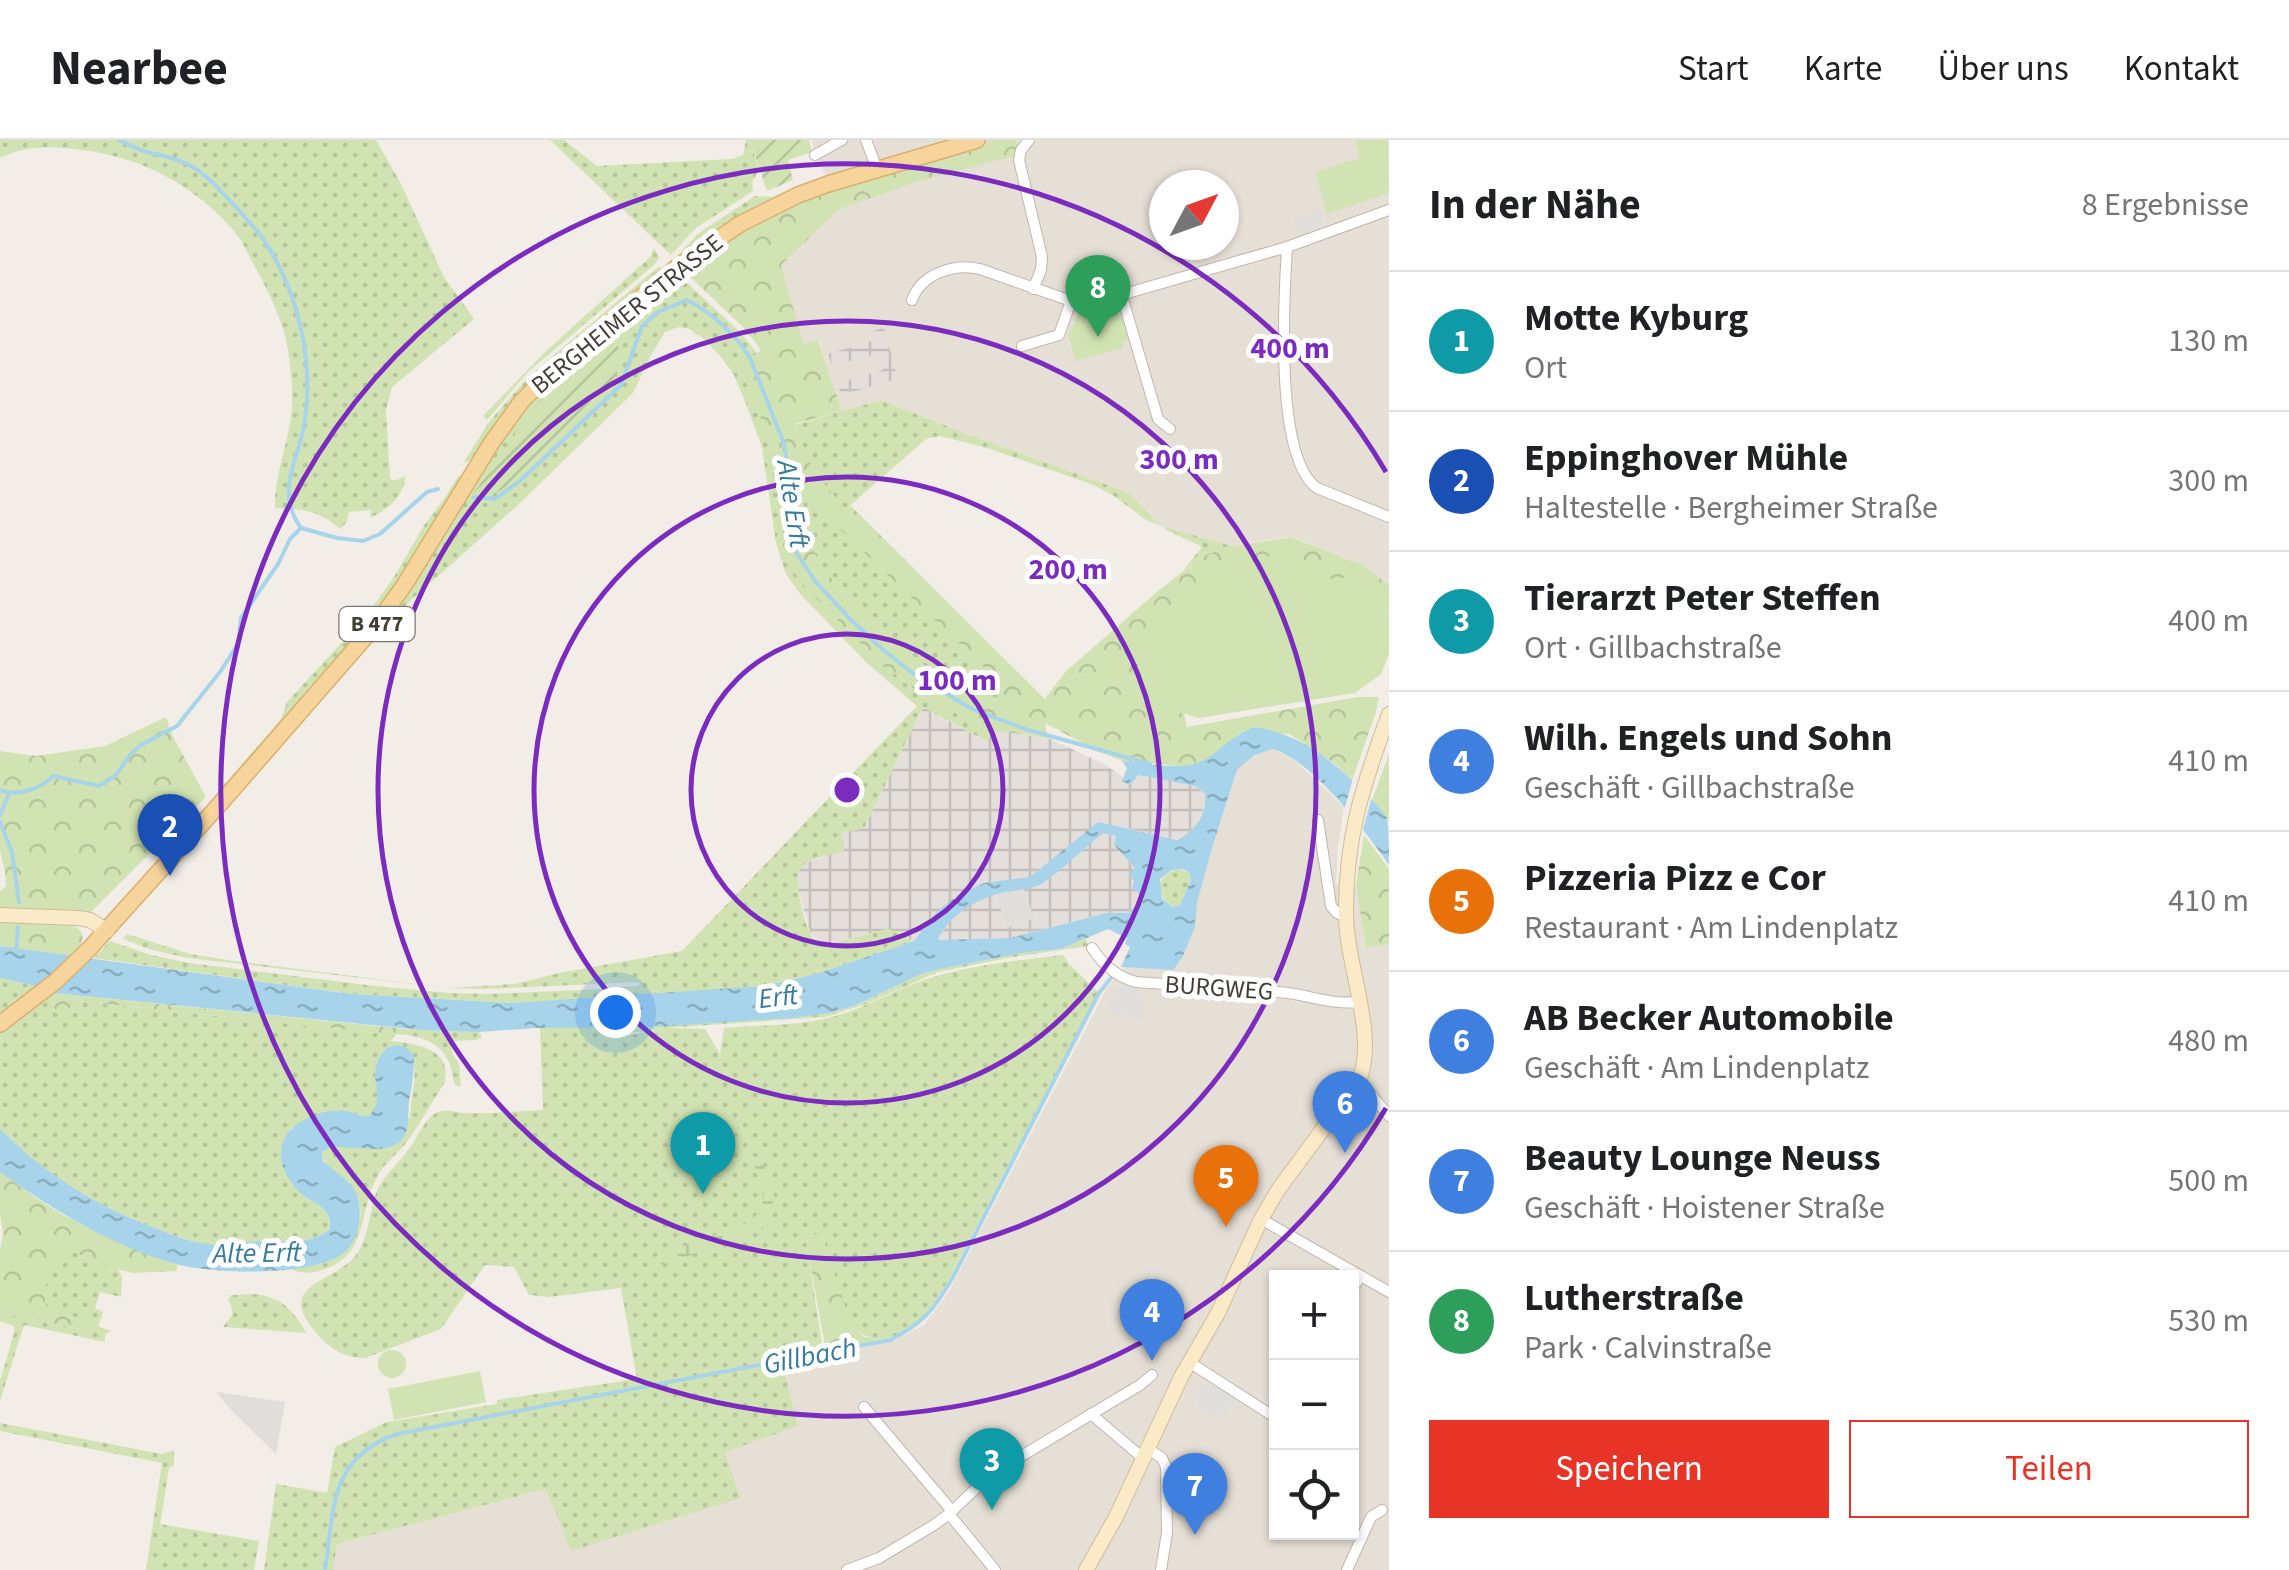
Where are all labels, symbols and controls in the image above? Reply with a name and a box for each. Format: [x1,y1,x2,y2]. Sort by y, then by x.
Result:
text: Nearbee [50,35,228,103]
text: Start [1678,44,1749,94]
text: Karte [1804,44,1882,94]
text: Über uns [1937,44,2069,94]
text: Kontakt [2124,44,2239,94]
north arrow [1149,170,1239,260]
text: In der Nähe [1429,175,1641,235]
text: 8 Ergebnisse [2082,182,2249,228]
street label: BERGHEIMER STRASSE [523,225,731,403]
pin: 8 [1066,254,1130,337]
text: Motte Kyburg [1524,291,1748,345]
text: 1 [1453,318,1470,364]
text: 130 m [2168,318,2249,364]
text: 400 m [1250,327,1330,370]
text: Ort [1524,345,1567,391]
text: Eppinghover Mühle [1524,431,1848,485]
text: 300 m [1139,438,1219,481]
water label: Alte Erft [766,455,820,552]
text: 2 [1453,458,1470,504]
text: 300 m [2168,458,2249,504]
text: Haltestelle · Bergheimer Straße [1524,485,1938,531]
text: 200 m [1028,548,1108,591]
text: Tierarzt Peter Steffen [1524,571,1881,625]
text: 3 [1453,598,1470,644]
text: 400 m [2168,598,2249,644]
road number: B 477 [340,607,414,641]
text: Ort · Gillbachstraße [1524,625,1782,671]
text: 100 m [917,659,997,702]
text: Wilh. Engels und Sohn [1524,711,1892,765]
text: 4 [1453,738,1470,784]
text: 410 m [2168,738,2249,784]
text: Geschäft · Gillbachstraße [1524,765,1855,811]
centre of rings [829,772,865,808]
pin: 2 [138,794,202,876]
text: Pizzeria Pizz e Cor [1524,851,1826,905]
text: 5 [1453,878,1470,924]
text: 410 m [2168,878,2249,924]
text: Restaurant · Am Lindenplatz [1524,905,1898,951]
street label: BURGWEG [1164,966,1274,1010]
water label: Erft [756,975,801,1019]
your location [590,987,641,1038]
text: AB Becker Automobile [1524,991,1894,1045]
text: 6 [1453,1018,1470,1064]
text: 480 m [2168,1018,2249,1064]
text: Geschäft · Am Lindenplatz [1524,1045,1869,1091]
pin: 6 [1312,1070,1378,1153]
pin: 1 [670,1112,736,1194]
text: Beauty Lounge Neuss [1524,1131,1880,1185]
pin: 5 [1194,1144,1258,1227]
text: 7 [1453,1158,1470,1204]
text: 500 m [2168,1158,2249,1204]
text: Geschäft · Hoistener Straße [1524,1185,1885,1231]
water label: Alte Erft [210,1232,303,1274]
map controls [1269,1270,1359,1540]
button: + [1269,1270,1359,1360]
text: Lutherstraße [1524,1271,1744,1325]
pin: 4 [1120,1278,1184,1361]
text: 8 [1453,1298,1470,1344]
text: 530 m [2168,1298,2249,1344]
text: Park · Calvinstraße [1524,1325,1772,1371]
water label: Gillbach [760,1327,860,1385]
button: − [1269,1360,1359,1450]
button: Speichern [1429,1420,1829,1518]
button: Teilen [1849,1420,2249,1518]
pin: 3 [960,1428,1024,1510]
button: locate [1269,1450,1359,1540]
pin: 7 [1162,1452,1228,1535]

